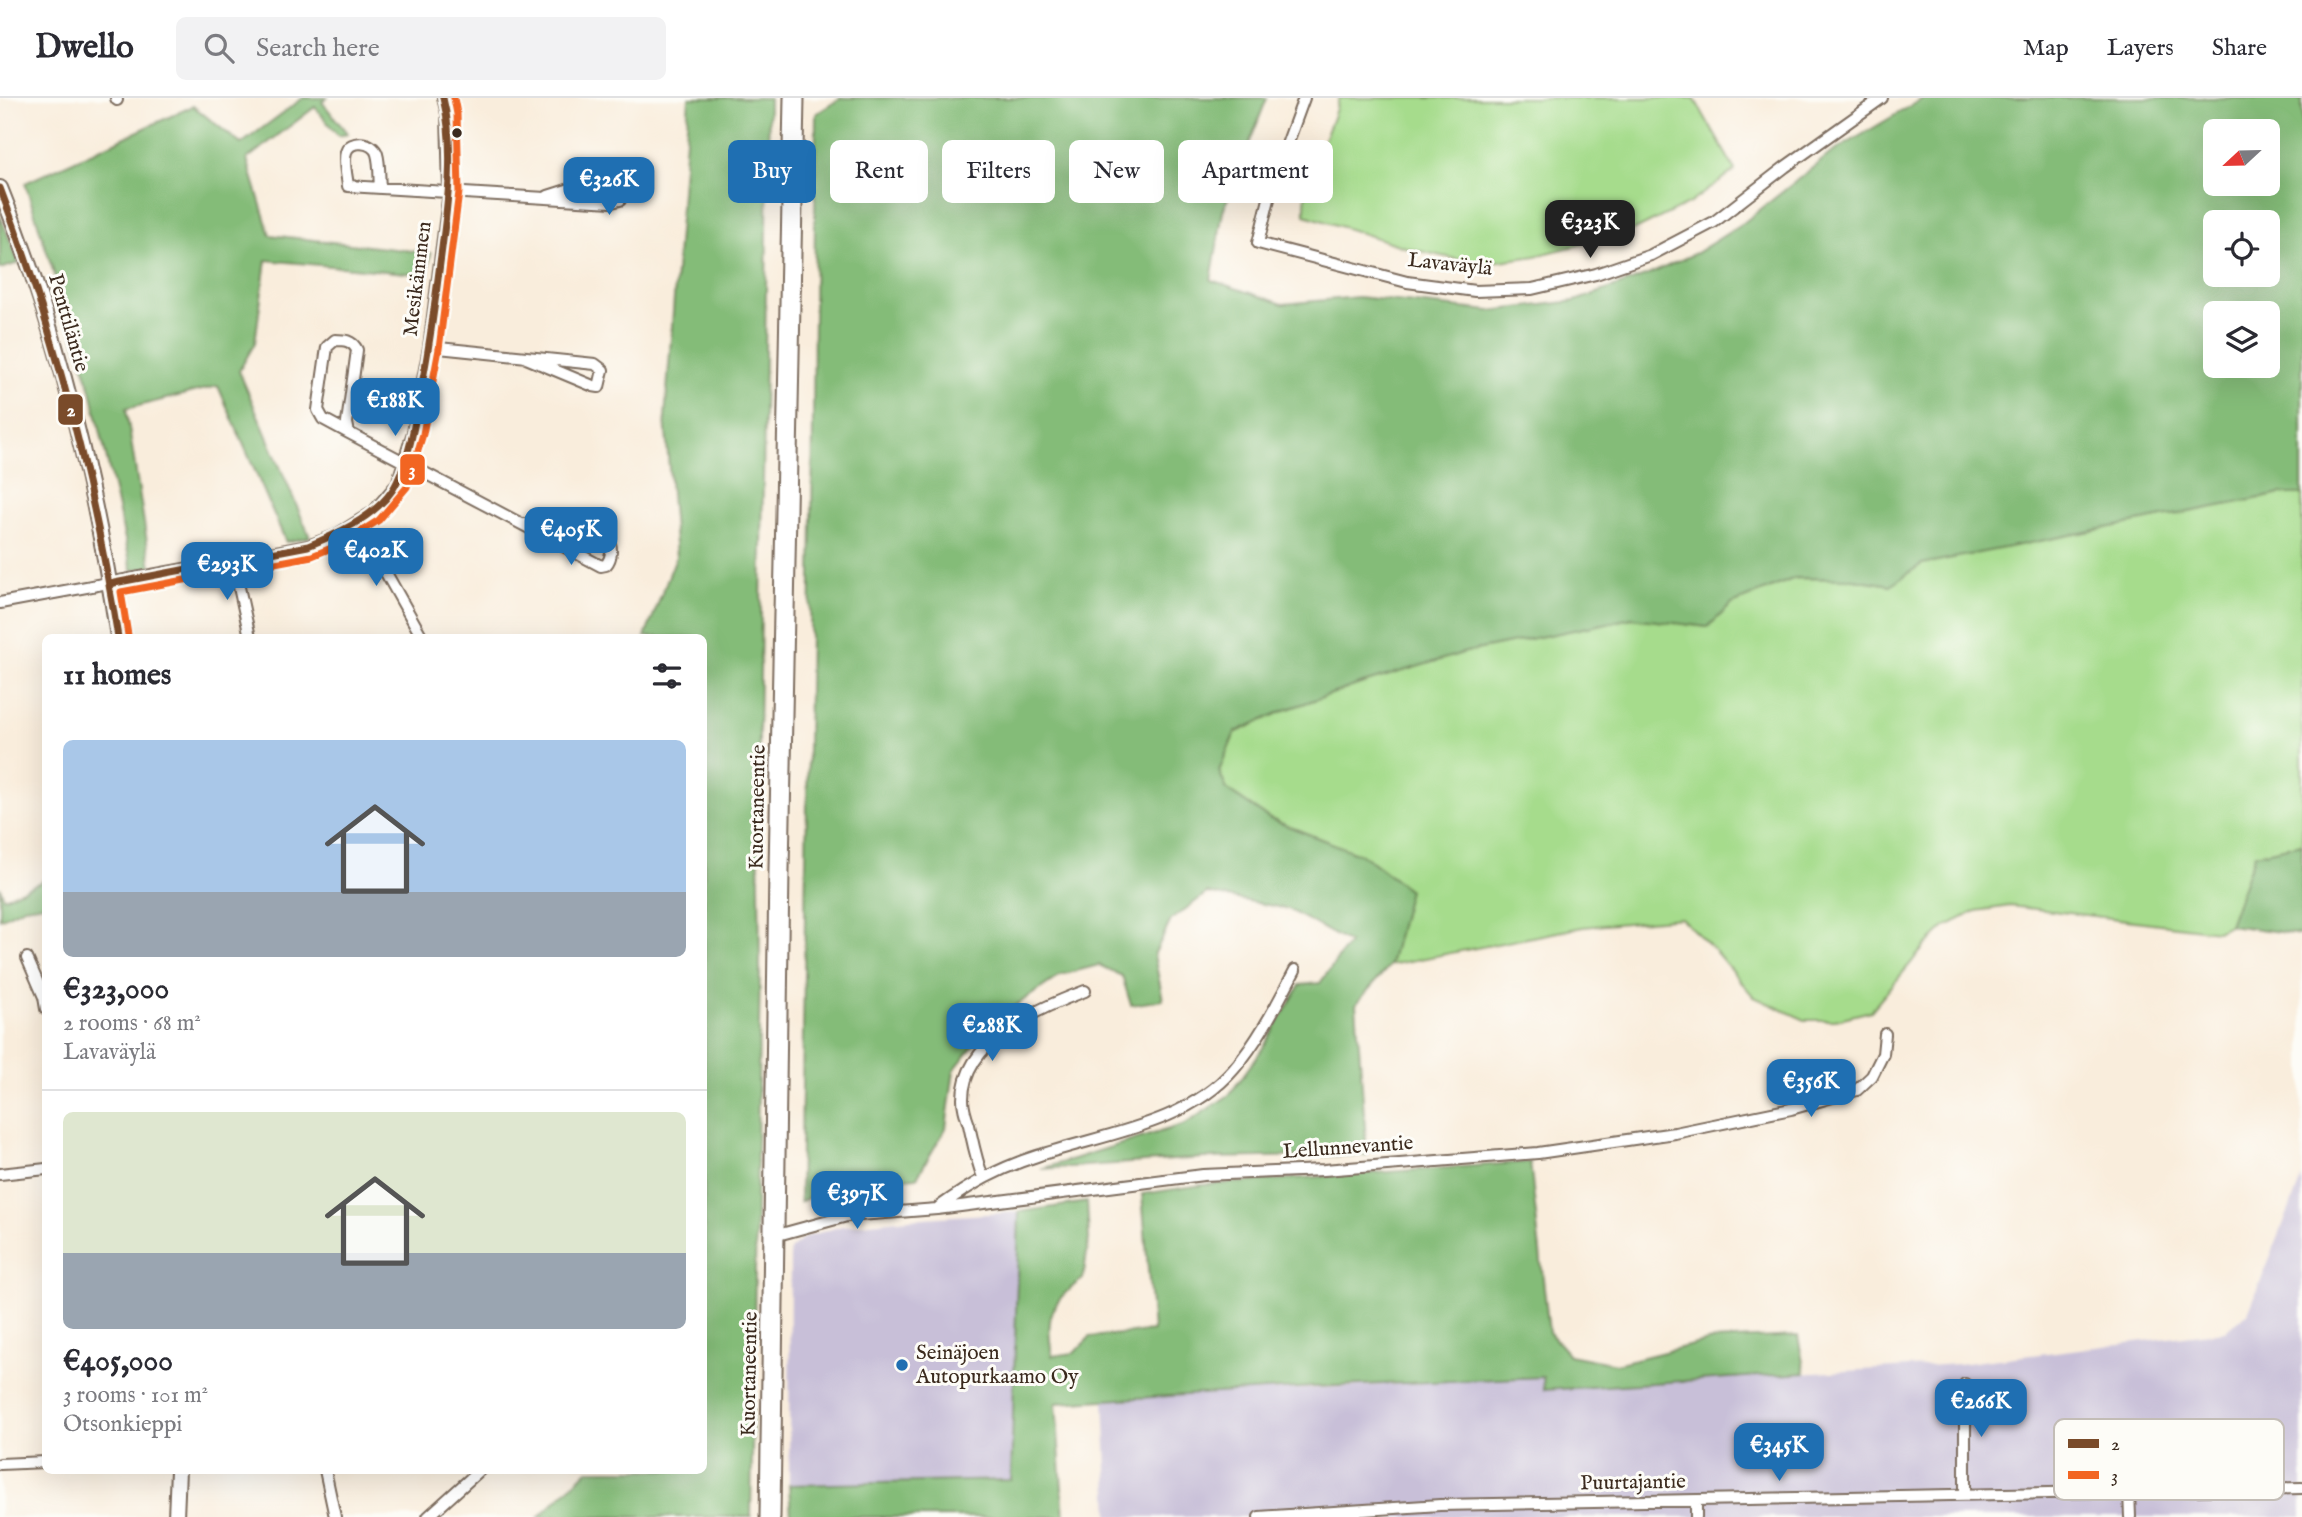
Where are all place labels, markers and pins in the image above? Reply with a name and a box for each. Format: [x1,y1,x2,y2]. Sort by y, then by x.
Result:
unlabelled marker [450,126,464,140]
pin: €326K [560,158,658,217]
pin: €323K [1541,200,1639,260]
pin: €188K [346,378,444,438]
pin: €405K [522,508,620,567]
pin: €402K [327,528,425,588]
pin: €293K [178,542,276,602]
pin: €288K [943,1004,1041,1063]
pin: €356K [1762,1060,1860,1119]
pin: €397K [808,1172,906,1231]
place label: Seinäjoen Autopurkaamo Oy [915,1340,1079,1391]
marker: Seinäjoen Autopurkaamo Oy [894,1357,910,1373]
pin: €266K [1932,1380,2030,1439]
pin: €345K [1730,1424,1828,1483]

